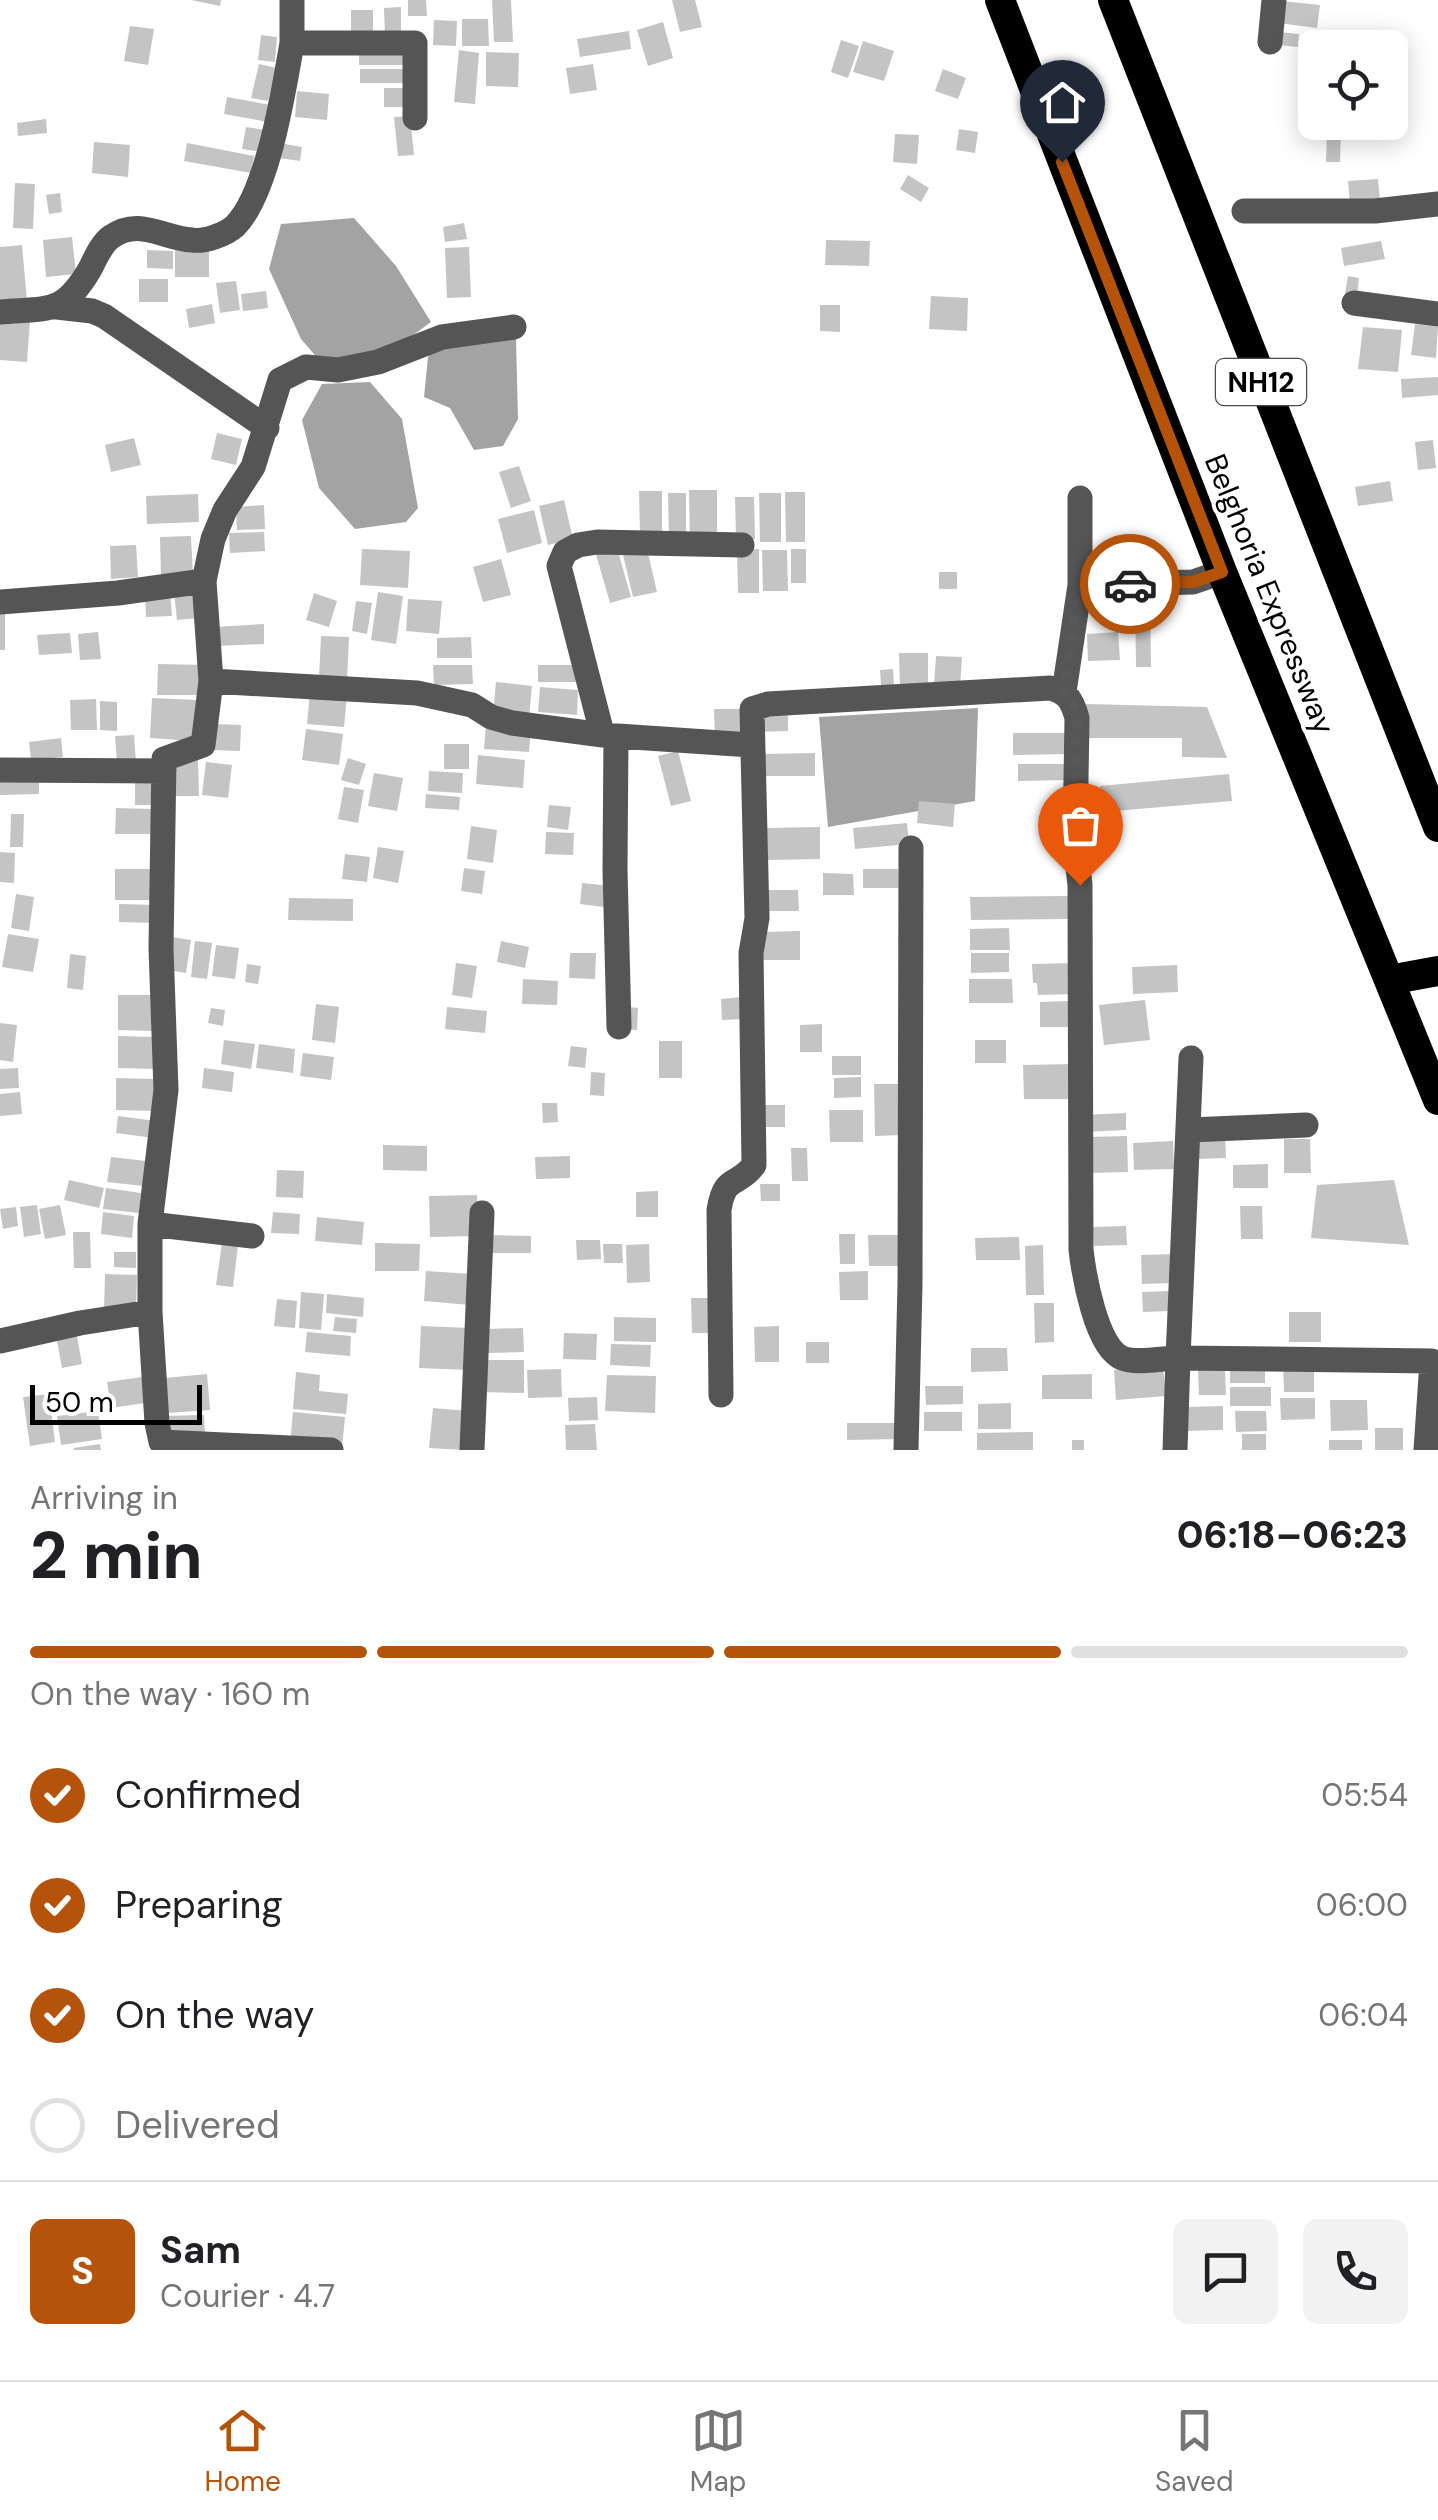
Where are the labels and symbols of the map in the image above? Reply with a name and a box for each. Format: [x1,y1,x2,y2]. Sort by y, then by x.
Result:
pin [1020,60,1105,163]
road number: NH12 [1216,359,1306,405]
street label: Belghoria Expressway [1196,448,1344,740]
courier [1080,534,1180,634]
pin [1038,783,1123,886]
scale bar [30,1380,202,1424]

